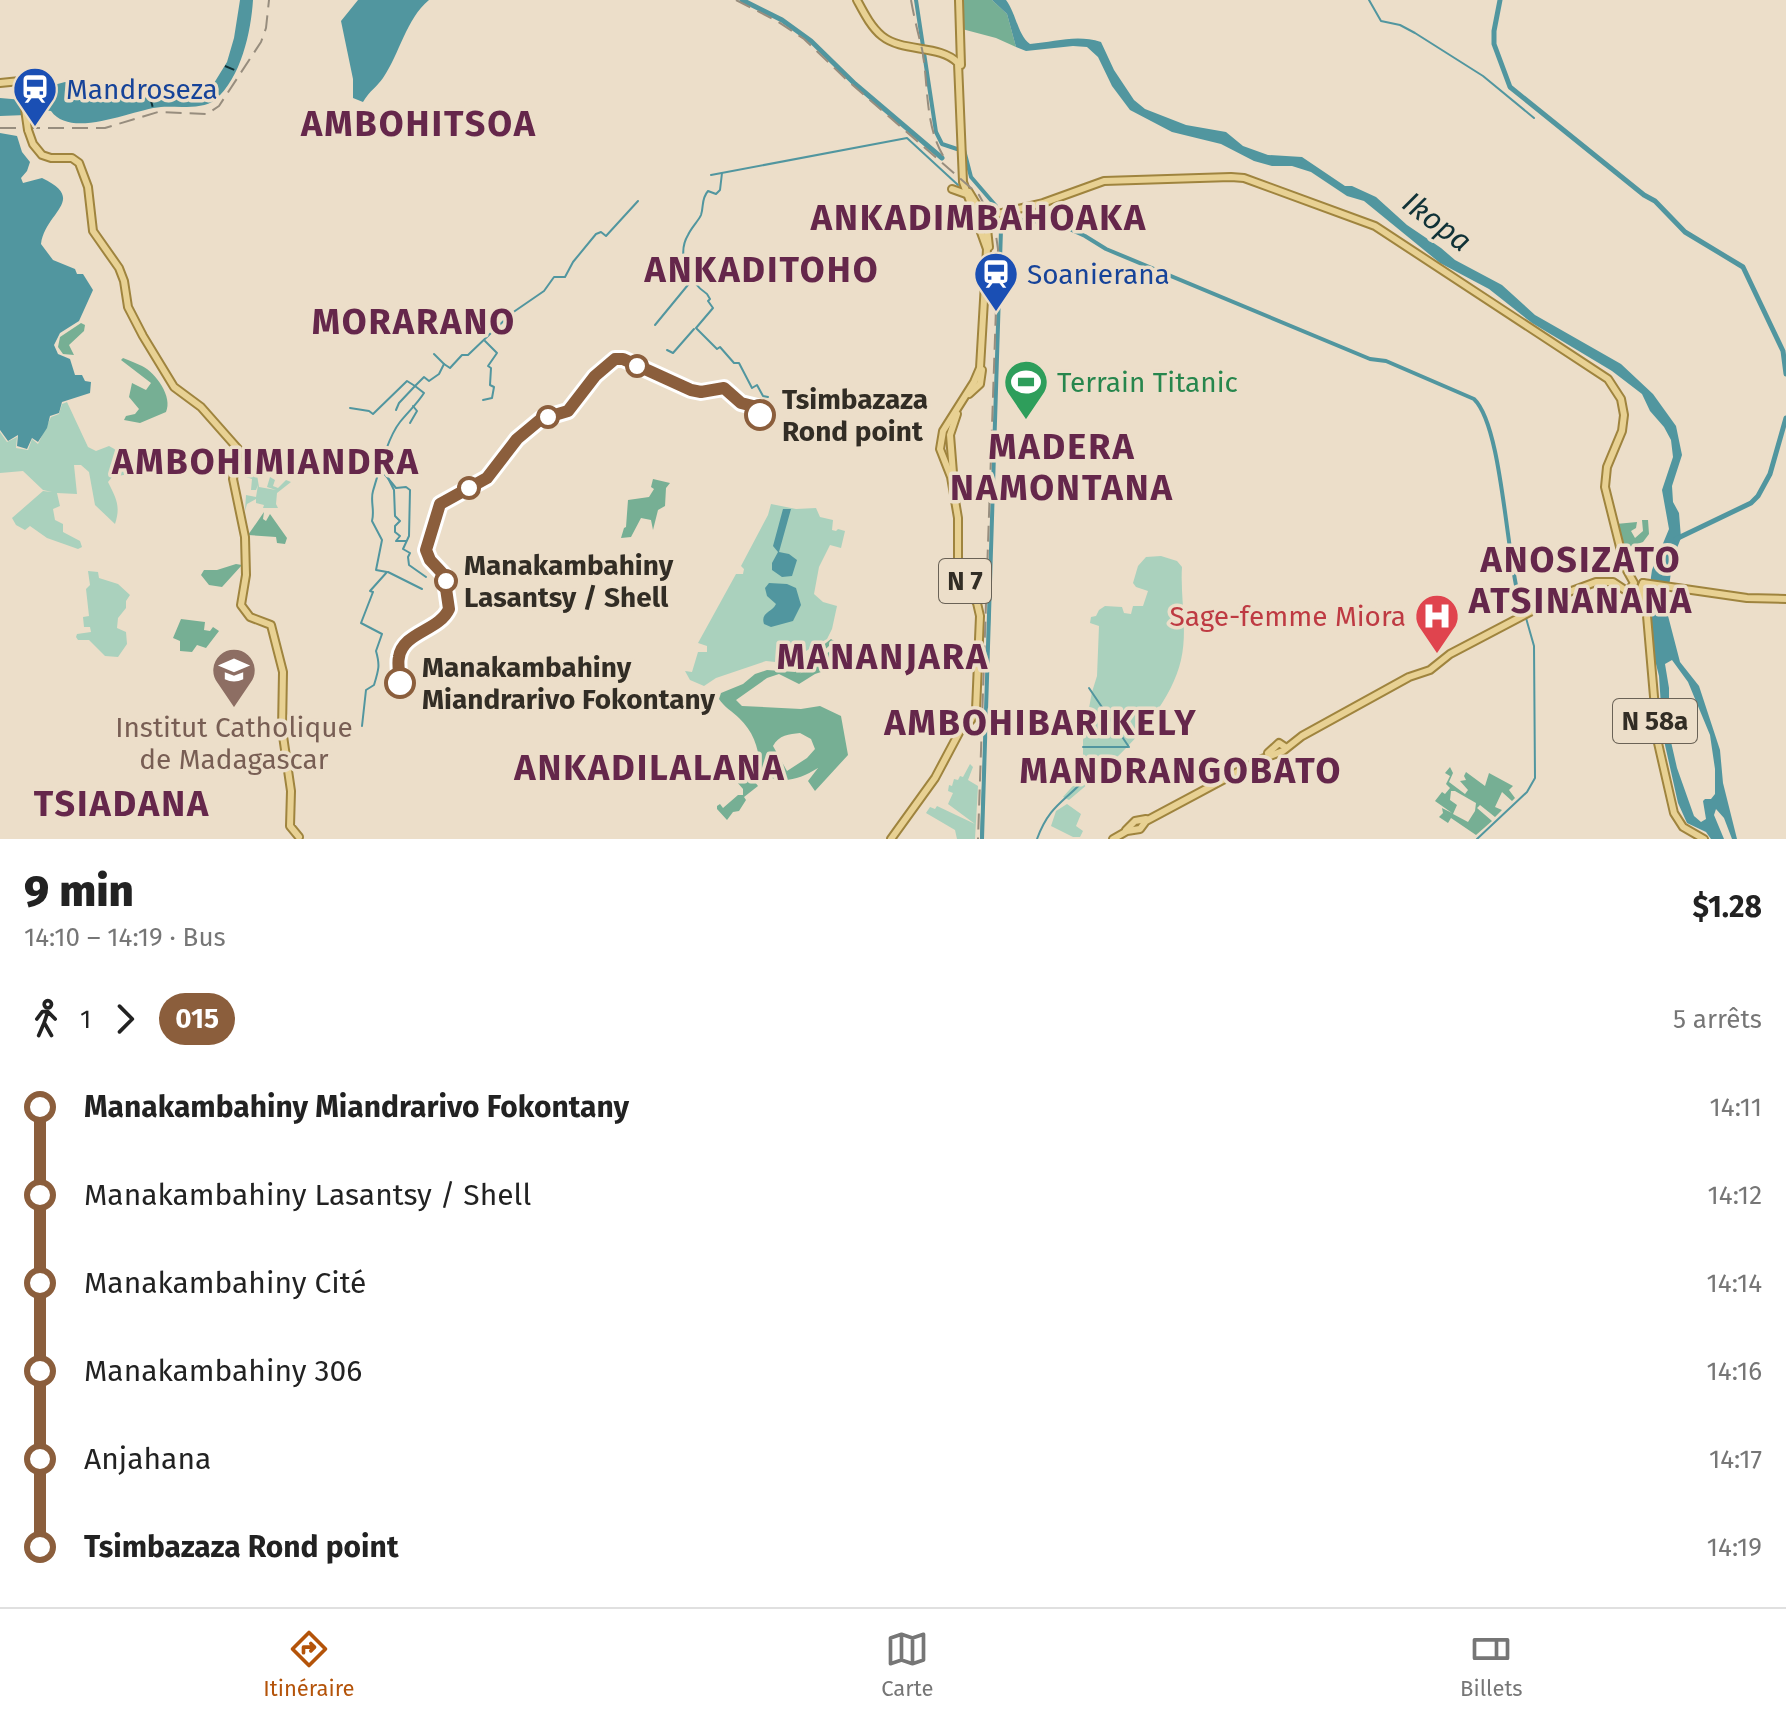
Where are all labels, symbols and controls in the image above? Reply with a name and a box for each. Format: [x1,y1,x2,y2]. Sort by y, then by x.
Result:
station icon: Mandroseza [11,65,59,128]
place label: Mandroseza [66,73,218,106]
district label: AMBOHITSOA [300,102,537,146]
water label: Ikopa [1395,184,1479,260]
district label: ANKADIMBAHOAKA [810,196,1147,240]
district label: ANKADITOHO [643,248,880,292]
station icon: Soanierana [972,250,1020,313]
place label: Soanierana [1027,258,1170,291]
district label: MORARANO [312,300,516,344]
unlabelled marker [626,355,648,377]
sports icon: Terrain Titanic [1002,358,1050,421]
place label: Terrain Titanic [1057,366,1238,399]
place label: Tsimbazaza Rond point [782,383,928,448]
marker: Tsimbazaza Rond point [745,400,775,430]
unlabelled marker [537,406,559,428]
district label: MADERA NAMONTANA [950,425,1174,510]
district label: AMBOHIMIANDRA [111,440,420,484]
unlabelled marker [458,477,480,499]
district label: ANOSIZATO ATSINANANA [1468,538,1693,623]
place label: Manakambahiny Lasantsy / Shell [464,549,674,614]
road number: N 7 [939,559,991,603]
marker: Manakambahiny Lasantsy / Shell [435,570,457,592]
hospital icon: Sage-femme Miora [1413,592,1461,655]
place label: Sage-femme Miora [1169,600,1406,633]
district label: MANANJARA [777,635,989,679]
school or university icon: Institut Catholique de Madagascar [210,646,258,709]
place label: Manakambahiny Miandrarivo Fokontany [422,651,715,716]
marker: Manakambahiny Miandrarivo Fokontany [385,668,415,698]
road number: N 58a [1613,699,1697,743]
district label: AMBOHIBARIKELY [883,701,1198,745]
place label: Institut Catholique de Madagascar [115,711,353,776]
district label: ANKADILALANA [513,746,786,790]
district label: MANDRANGOBATO [1020,749,1342,793]
district label: TSIADANA [34,782,210,826]
text: 9 min [24,865,134,918]
text: $1.28 [1693,889,1762,925]
text: 14:10 – 14:19 · Bus [24,922,226,953]
icon: walk [24,997,68,1041]
icon: forward [103,997,147,1041]
text: 015 [175,1002,219,1035]
text: 1 [80,1004,91,1035]
text: 5 arrêts [1673,1004,1762,1035]
text: Manakambahiny Miandrarivo Fokontany [84,1089,629,1125]
text: 14:11 [1710,1092,1762,1123]
text: Manakambahiny Lasantsy / Shell [84,1177,531,1213]
text: 14:12 [1708,1180,1762,1211]
text: Manakambahiny Cité [84,1265,366,1301]
text: 14:14 [1707,1268,1762,1299]
text: Manakambahiny 306 [84,1353,362,1389]
text: 14:16 [1707,1356,1762,1387]
text: Anjahana [84,1441,211,1477]
text: 14:17 [1709,1444,1762,1475]
text: Tsimbazaza Rond point [84,1529,398,1565]
text: 14:19 [1707,1532,1762,1563]
tab: Itinéraire [263,1627,355,1702]
tab: Carte [881,1627,933,1702]
tab: Billets [1460,1627,1523,1702]

